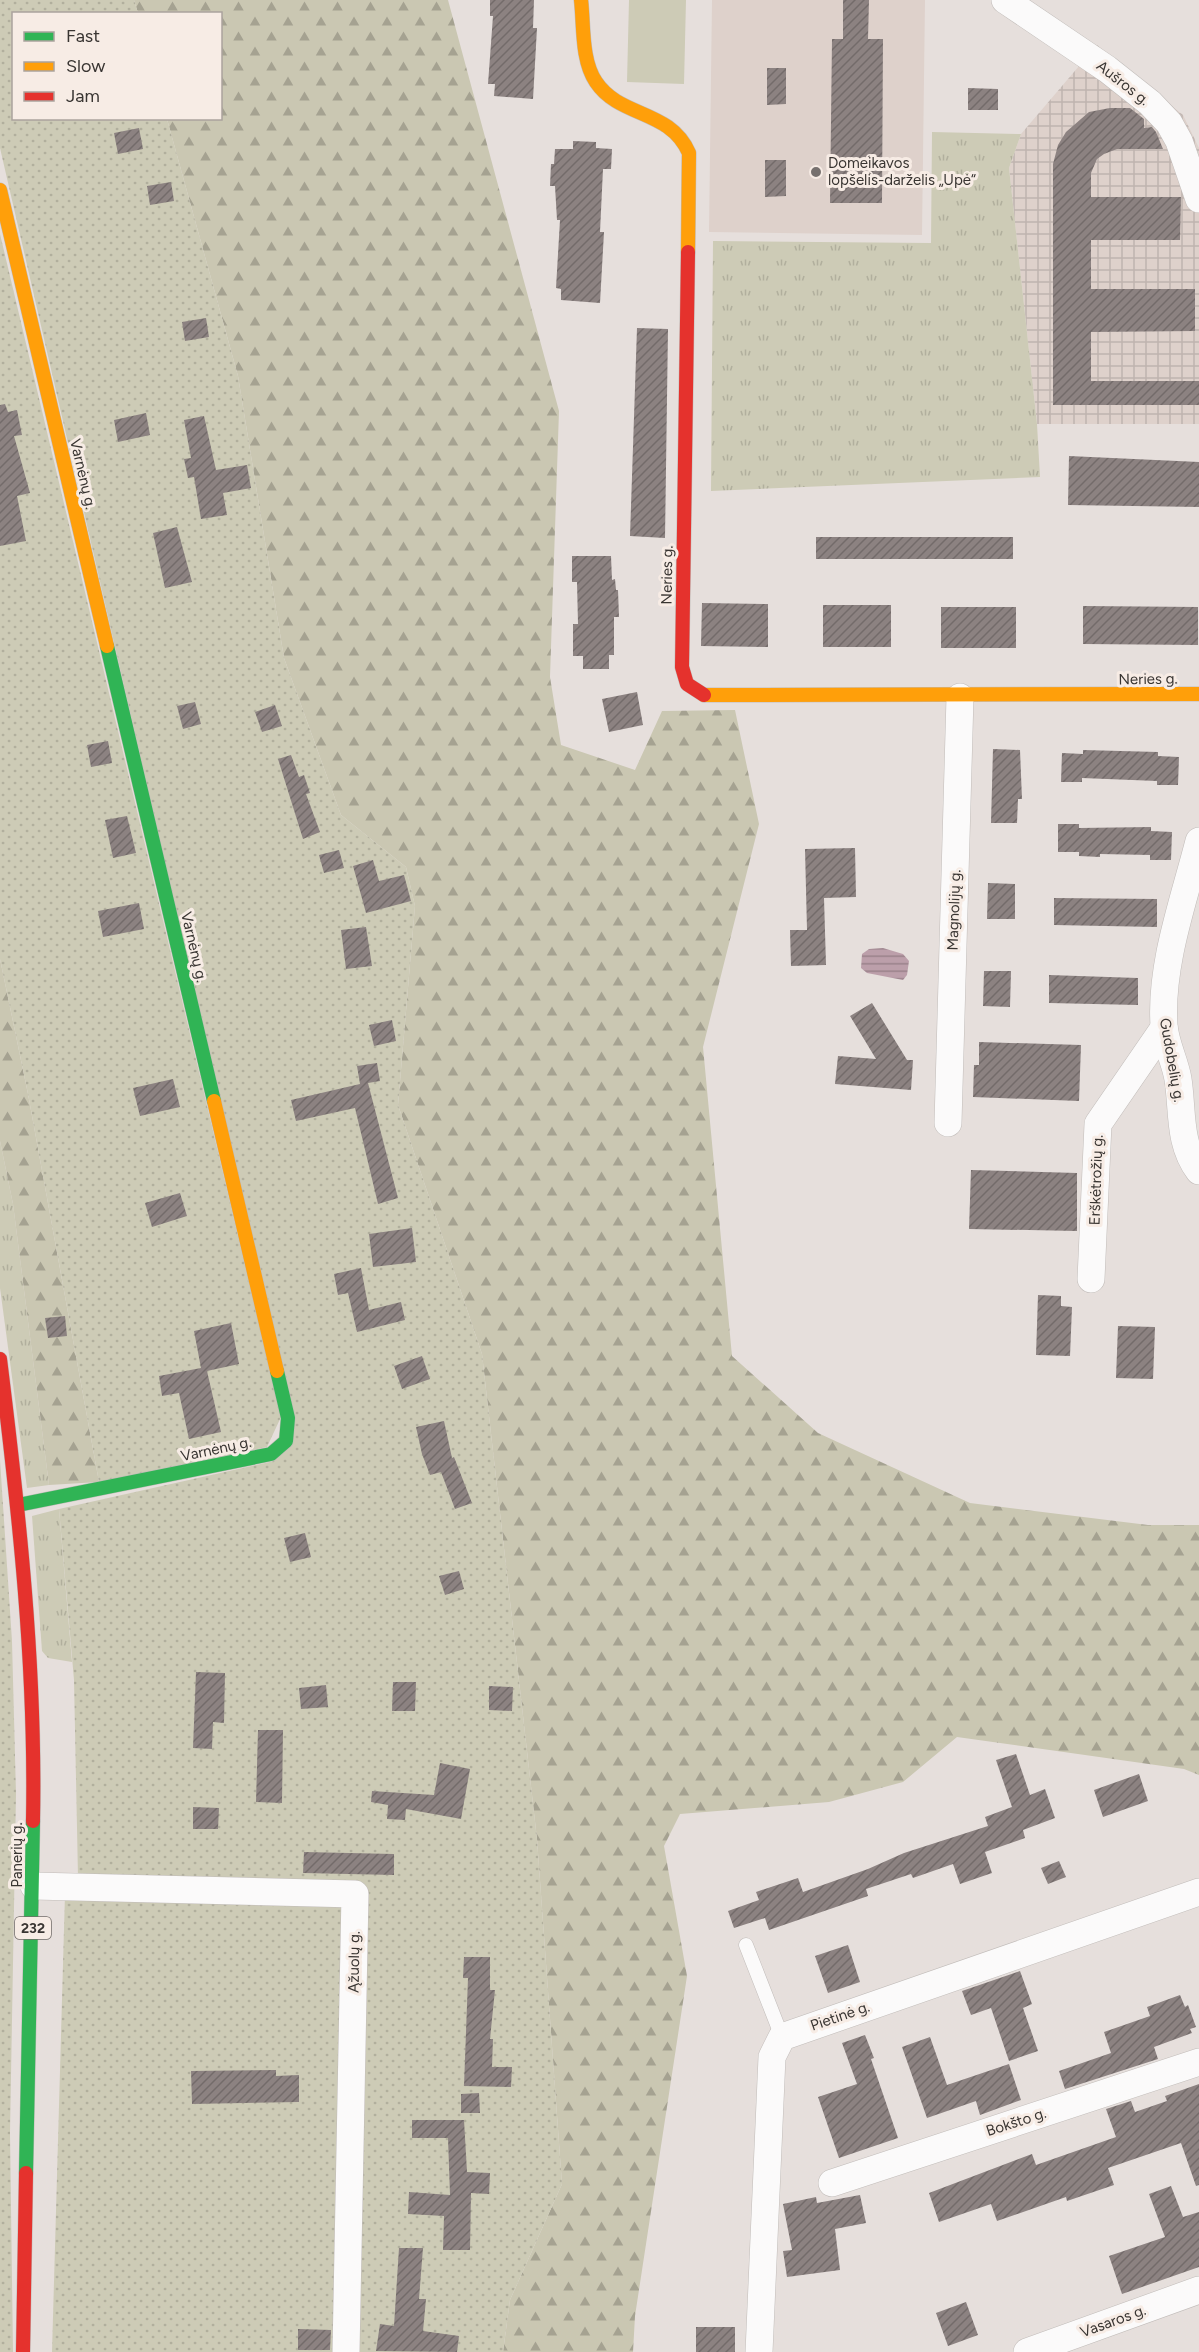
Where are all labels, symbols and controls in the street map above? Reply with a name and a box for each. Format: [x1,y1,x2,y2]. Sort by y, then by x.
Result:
legend [12,12,222,120]
text: Fast [66,25,100,47]
text: Slow [66,55,105,77]
street label: Aušros g. [1093,57,1153,109]
text: Jam [66,85,100,107]
place label: Domeikavos lopšelis-darželis „Upė“ [828,154,976,189]
marker: Domeikavos lopšelis-darželis „Upė“ [809,165,823,179]
street label: Varnėnų g. [66,437,100,511]
street label: Neries g. [657,545,677,605]
street label: Neries g. [1118,669,1178,689]
street label: Magnolijų g. [944,869,964,951]
street label: Varnėnų g. [177,910,211,984]
street label: Gudobelių g. [1156,1017,1188,1103]
street label: Erškėtrožių g. [1085,1134,1107,1226]
street label: Varnėnų g. [179,1433,253,1465]
street label: Panerių g. [8,1822,26,1888]
road number: 232 [15,1917,51,1939]
street label: Ąžuolų g. [344,1931,364,1993]
street label: Pietinė g. [808,1997,872,2035]
street label: Bokšto g. [984,2104,1048,2140]
street label: Vasaros g. [1078,2301,1148,2341]

